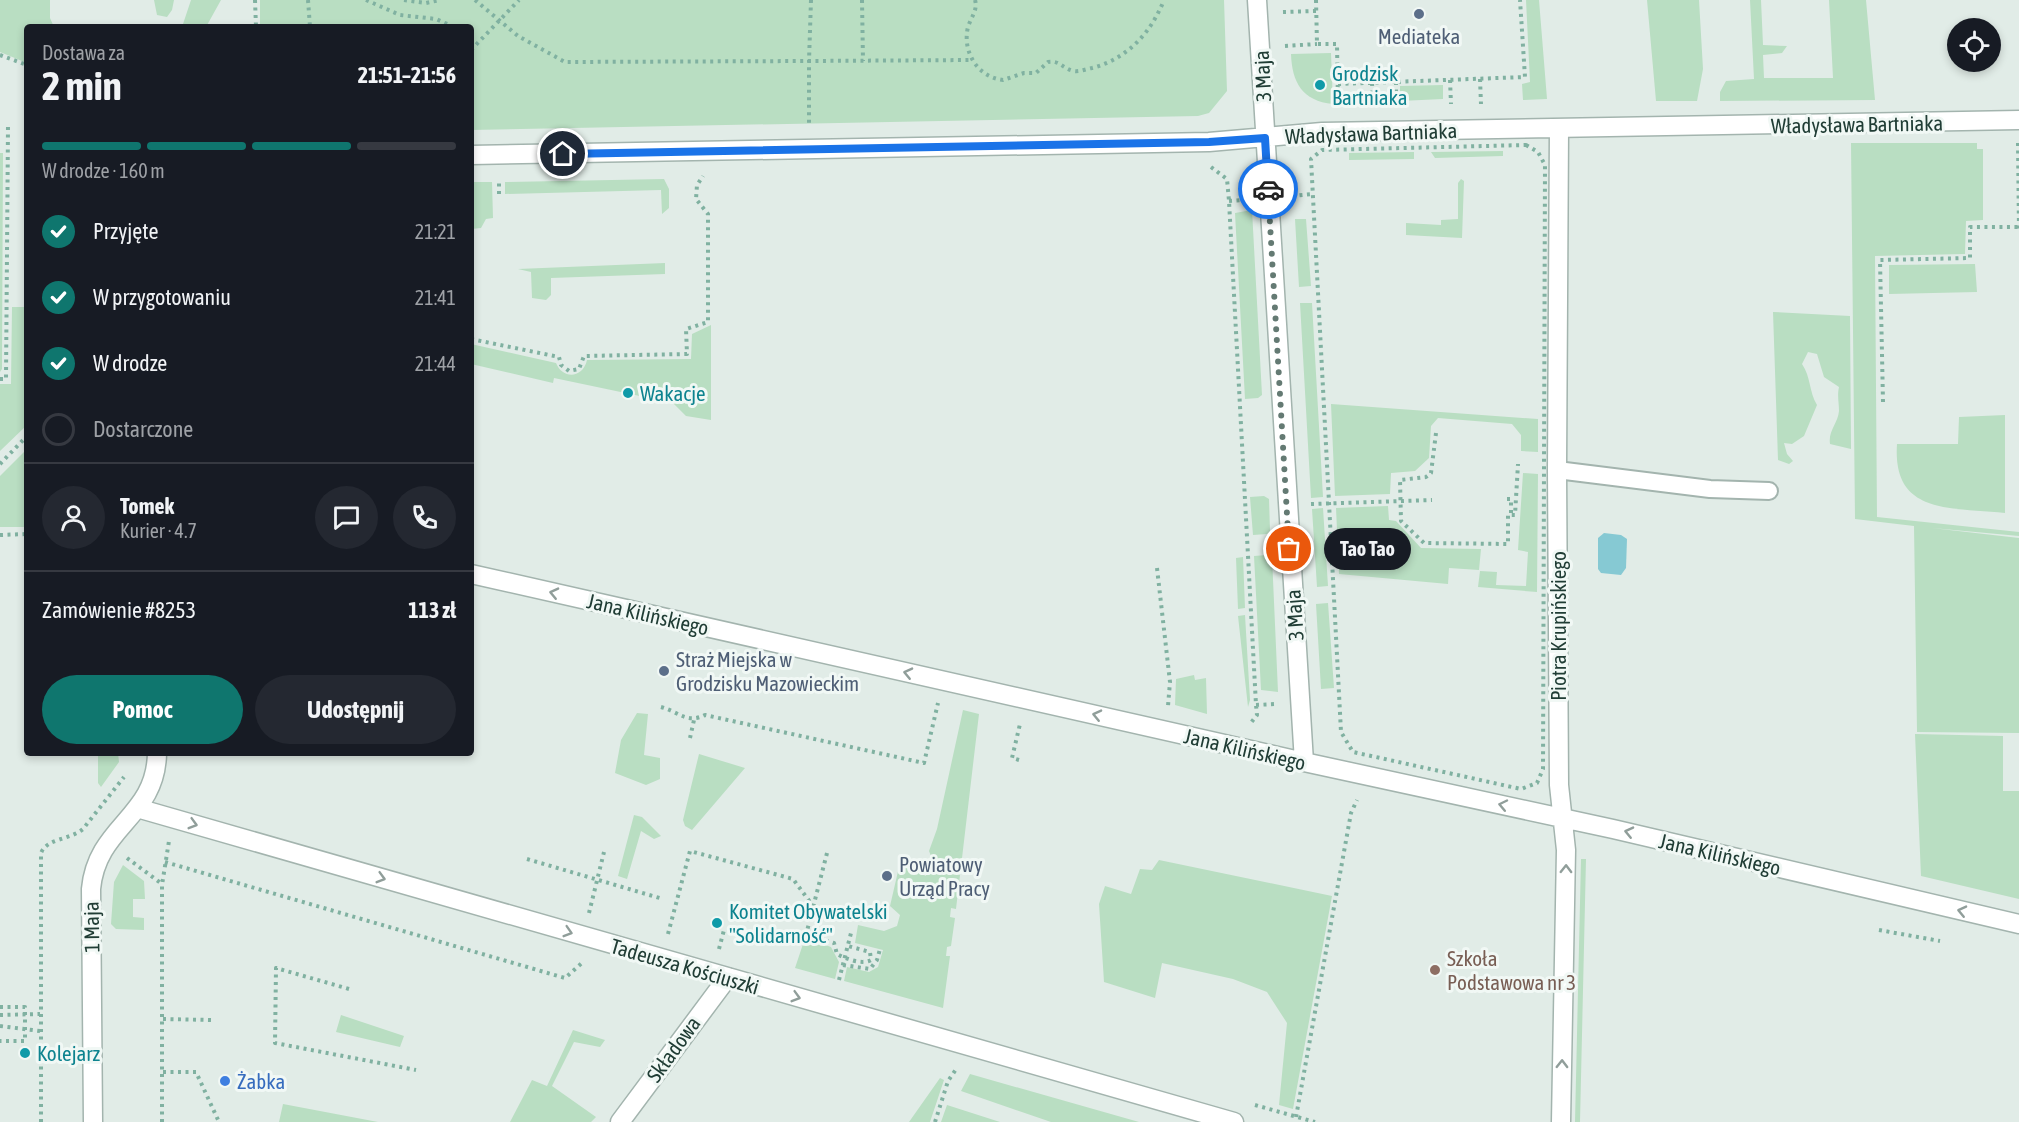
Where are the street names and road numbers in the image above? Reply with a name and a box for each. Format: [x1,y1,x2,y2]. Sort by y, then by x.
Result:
street label: 3 Maja [1249,50,1275,102]
street label: Władysława Bartniaka [1771,110,1943,138]
street label: Władysława Bartniaka [1284,118,1458,148]
street label: Piotra Krupińskiego [1546,551,1570,701]
street label: Jana Kilińskiego [585,588,711,640]
street label: 3 Maja [1280,589,1308,641]
street label: Jana Kilińskiego [1182,723,1308,775]
street label: Jana Kilińskiego [1657,828,1783,880]
street label: 1 Maja [79,901,103,953]
street label: Tadeusza Kościuszki [608,933,762,999]
street label: Składowa [641,1012,705,1086]

